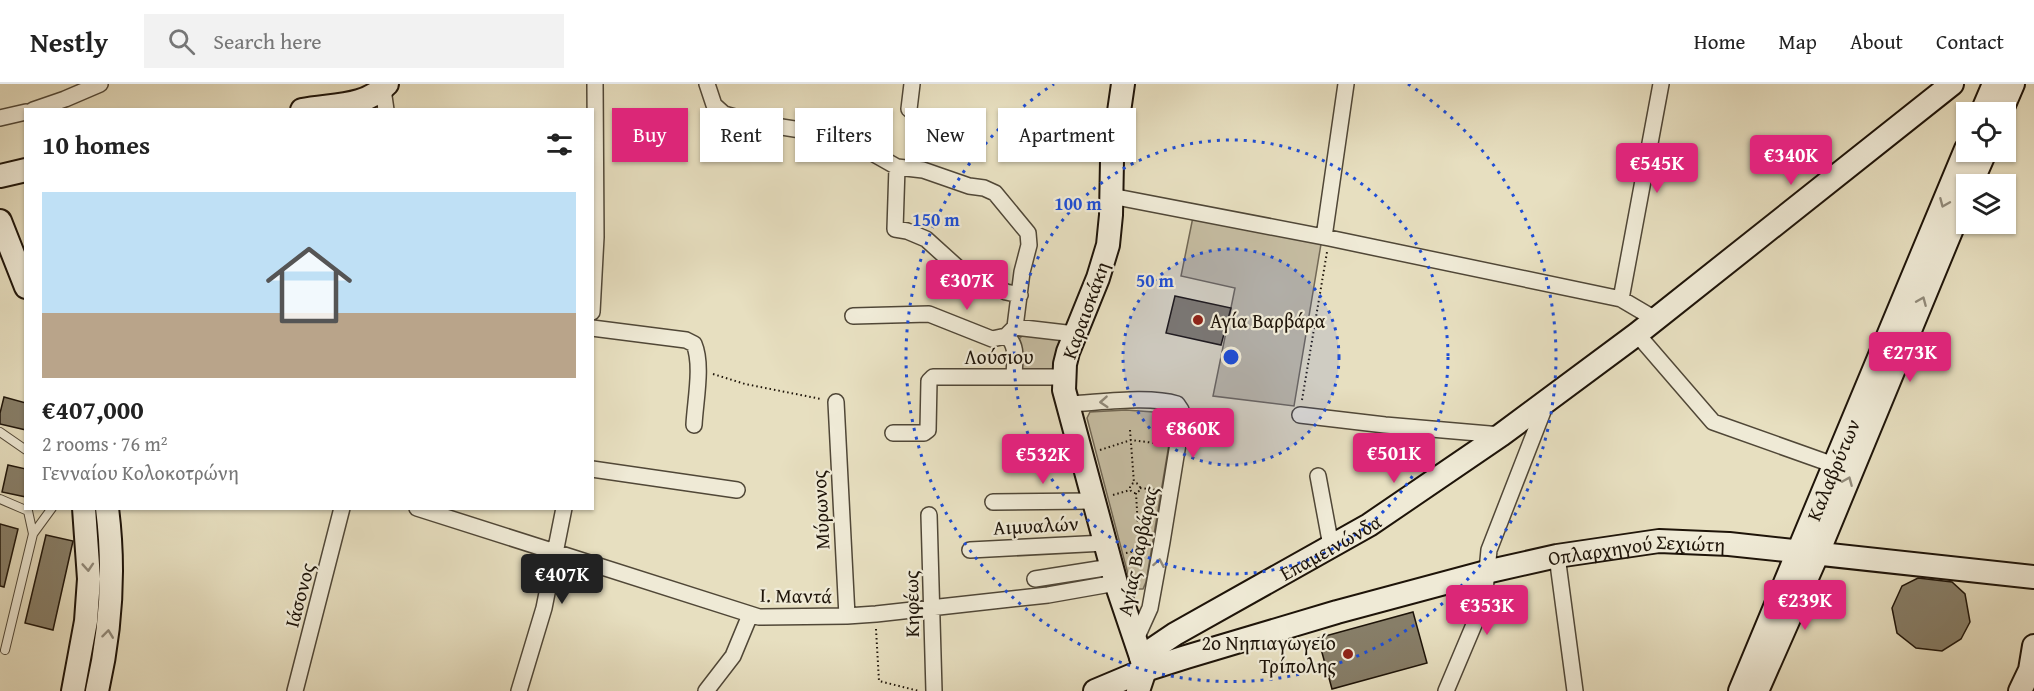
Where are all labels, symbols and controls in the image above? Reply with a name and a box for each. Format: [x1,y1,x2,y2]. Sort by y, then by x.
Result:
search box [144,14,564,68]
text: Nestly [30,21,108,62]
icon: search [165,25,198,58]
text: Search here [213,25,322,57]
text: Home [1694,26,1745,57]
text: Map [1778,26,1817,57]
text: About [1850,26,1903,57]
text: Contact [1936,26,2004,57]
map controls [1956,102,2016,234]
button: locate [1956,102,2016,162]
chip: Buy [612,108,688,162]
chip: Rent [700,108,783,162]
chip: Filters [795,108,893,162]
chip: New [905,108,986,162]
chip: Apartment [998,108,1136,162]
text: 10 homes [42,125,150,164]
icon: filters [543,128,576,161]
pin: €340K [1749,135,1833,186]
text: €340K [1764,140,1818,169]
pin: €545K [1615,143,1699,194]
text: €545K [1630,148,1684,177]
button: layers [1956,174,2016,234]
text: 100 m [1054,190,1102,217]
one-way arrow [1939,197,1951,208]
text: 150 m [912,206,960,233]
icon: home [255,231,363,339]
street label: Καραισκάκη [1054,257,1116,363]
pin: €307K [925,260,1009,311]
text: €307K [940,265,994,294]
text: 50 m [1136,267,1175,294]
one-way arrow [1915,296,1927,307]
place label: Αγία Βαρβάρα [1210,306,1326,335]
marker: Αγία Βαρβάρα [1191,313,1205,327]
pin: €273K [1868,332,1952,383]
text: €273K [1883,337,1937,366]
street label: Λούσιου [964,342,1034,371]
centre of rings [1221,347,1241,367]
text: €407,000 [42,390,144,429]
one-way arrow [1099,396,1108,409]
pin: €860K [1151,408,1235,459]
text: €860K [1166,413,1220,442]
street label: Καλαβρύτων [1798,414,1867,525]
text: 2 rooms · 76 m² [42,429,168,458]
pin: €501K [1352,433,1436,484]
pin: €532K [1001,434,1085,485]
text: €501K [1367,438,1421,467]
text: €532K [1016,439,1070,468]
text: Γενναίου Κολοκοτρώνη [42,458,239,487]
street label: Μύρωνος [803,469,837,551]
one-way arrow [1841,477,1853,488]
street label: Αγίας Βαρβάρας [1109,483,1165,619]
street label: Επαμεινώνδα [1274,506,1387,587]
street label: Αιμυαλών [992,508,1080,542]
street label: Οπλαρχηγού Σεχιώτη [1545,526,1726,572]
pin: €407K [520,554,604,605]
street label: Ιάσονος [276,559,322,631]
text: €407K [535,559,589,588]
one-way arrow [1152,559,1164,568]
one-way arrow [82,562,95,571]
street label: Κηφέως [896,570,926,638]
street label: Ι. Μαντά [759,580,833,610]
pin: €239K [1763,580,1847,631]
pin: €353K [1445,585,1529,636]
text: €239K [1778,585,1832,614]
text: €353K [1460,590,1514,619]
place label: 2ο Νηπιαγωγείο Τρίπολης [1201,628,1337,680]
one-way arrow [101,629,114,638]
marker: 2ο Νηπιαγωγείο Τρίπολης [1341,647,1355,661]

